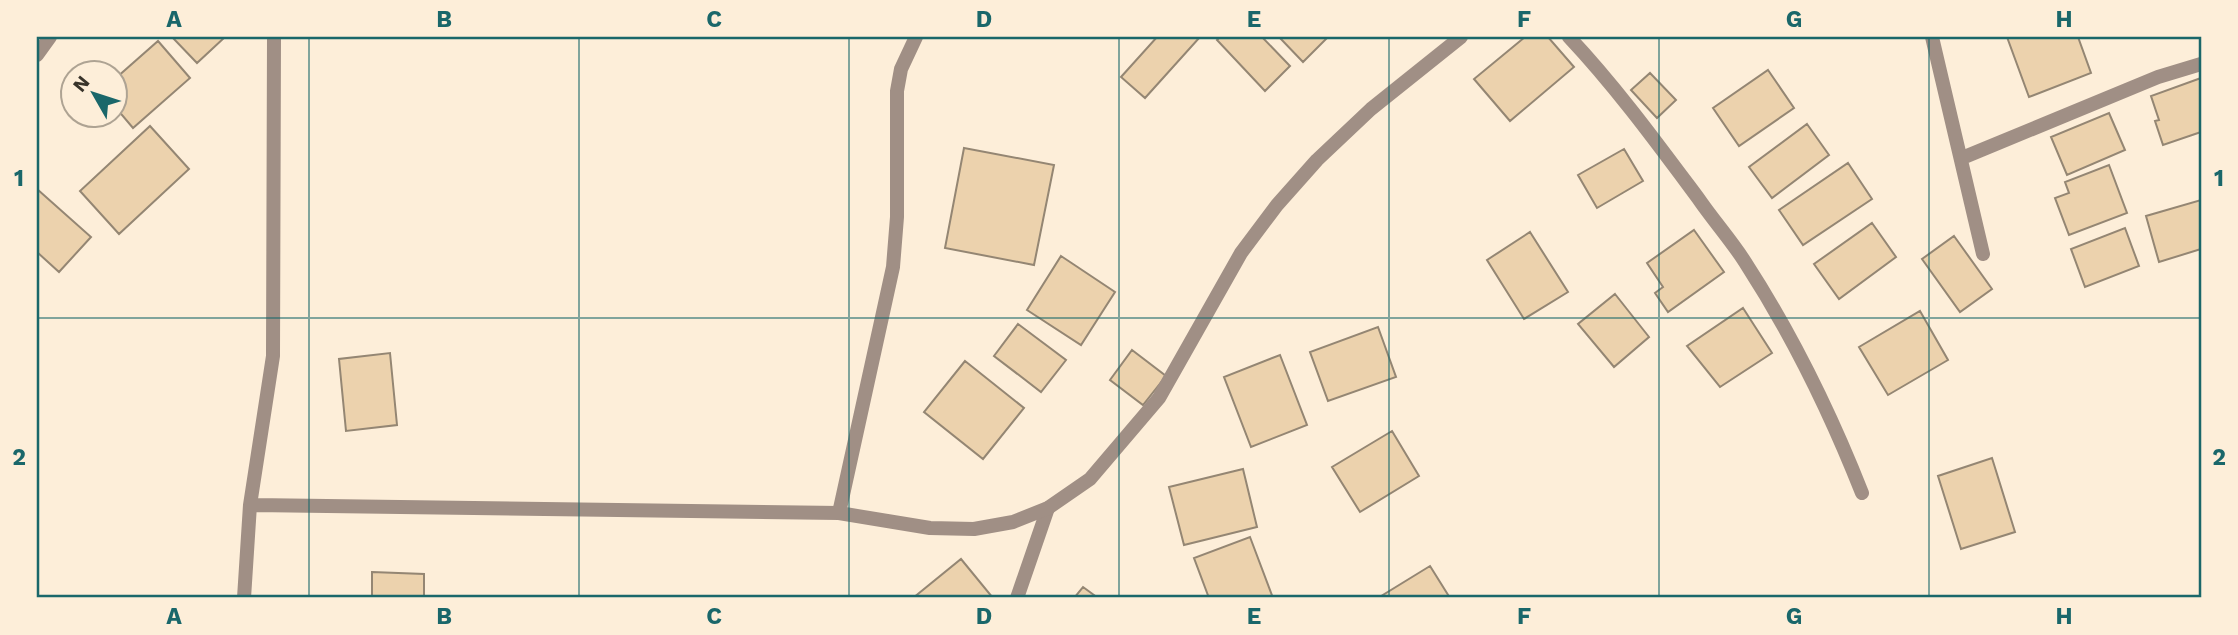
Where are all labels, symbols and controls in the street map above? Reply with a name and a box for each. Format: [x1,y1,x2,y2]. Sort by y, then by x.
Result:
text: A [166,6,182,33]
text: B [436,6,452,33]
text: C [706,6,722,33]
text: D [976,6,992,33]
text: E [1247,6,1261,33]
text: F [1517,6,1531,33]
text: G [1786,6,1802,33]
text: H [2055,6,2073,33]
north arrow [60,60,130,130]
text: N [68,71,95,96]
text: 1 [14,165,24,192]
text: 1 [2214,165,2224,192]
text: 2 [12,444,26,471]
text: 2 [2212,444,2226,471]
text: A [166,603,182,630]
text: B [436,603,452,630]
text: C [706,603,722,630]
text: D [976,603,992,630]
text: E [1247,603,1261,630]
text: F [1517,603,1531,630]
text: G [1786,603,1802,630]
text: H [2055,603,2073,630]

